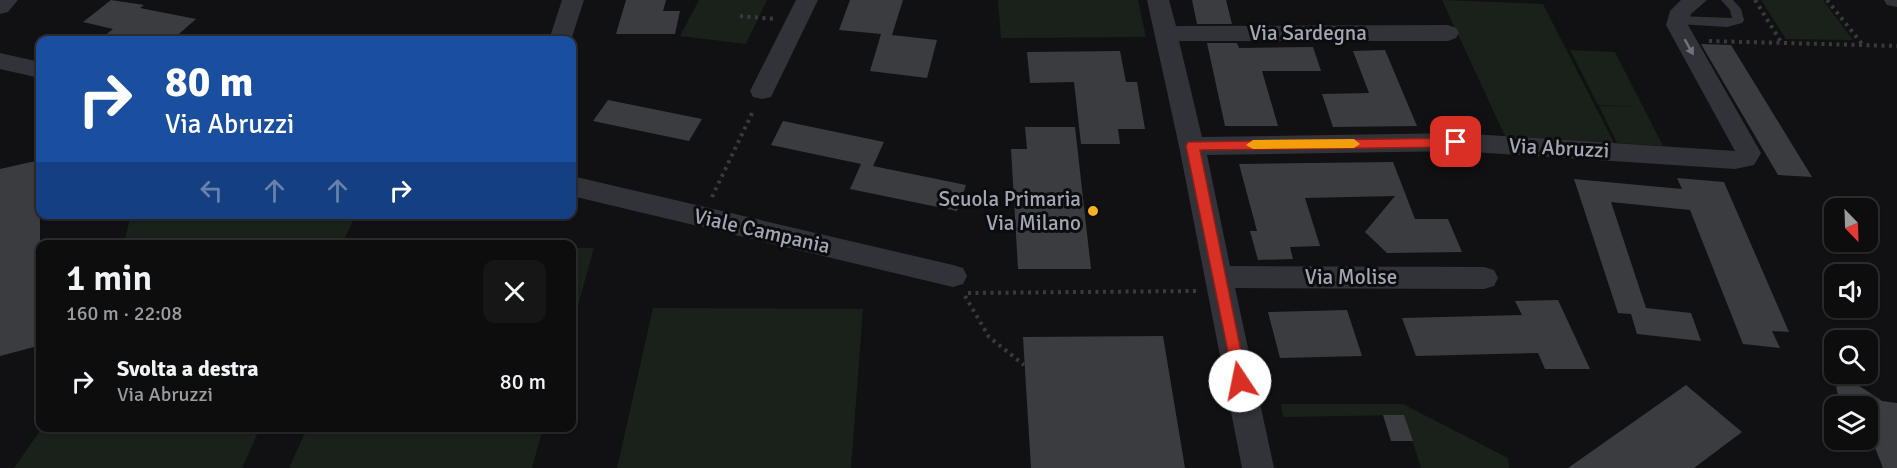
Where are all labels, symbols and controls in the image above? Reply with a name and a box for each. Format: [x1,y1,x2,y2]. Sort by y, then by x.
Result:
street label: Via Sardegna [1249,20,1367,46]
one-way arrow [1684,39,1695,55]
text: 80 m [165,57,254,108]
icon: right [66,60,144,138]
text: Via Abruzzi [165,108,294,141]
pin [1430,116,1481,167]
icon: arrive [1439,125,1472,158]
street label: Via Abruzzi [1508,132,1610,164]
icon: left [195,174,228,207]
icon: ahead [258,174,291,207]
icon: ahead [321,174,354,207]
icon: right [384,174,417,207]
place label: Scuola Primaria Via Milano [938,186,1081,236]
north arrow [1824,198,1878,252]
map controls [1824,198,1878,450]
street label: Viale Campania [691,203,833,259]
marker: Scuola Primaria Via Milano [1086,204,1100,218]
text: 1 min [66,256,152,301]
button: close [483,260,546,323]
street label: Via Molise [1305,264,1397,290]
button: sound [1824,264,1878,318]
text: 160 m · 22:08 [66,301,182,326]
button: search [1824,330,1878,384]
position arrow [1208,349,1272,413]
text: Svolta a destra [117,355,258,382]
icon: right [66,365,99,398]
text: 80 m [500,368,546,395]
text: Via Abruzzi [117,382,213,407]
button: layers [1824,396,1878,450]

